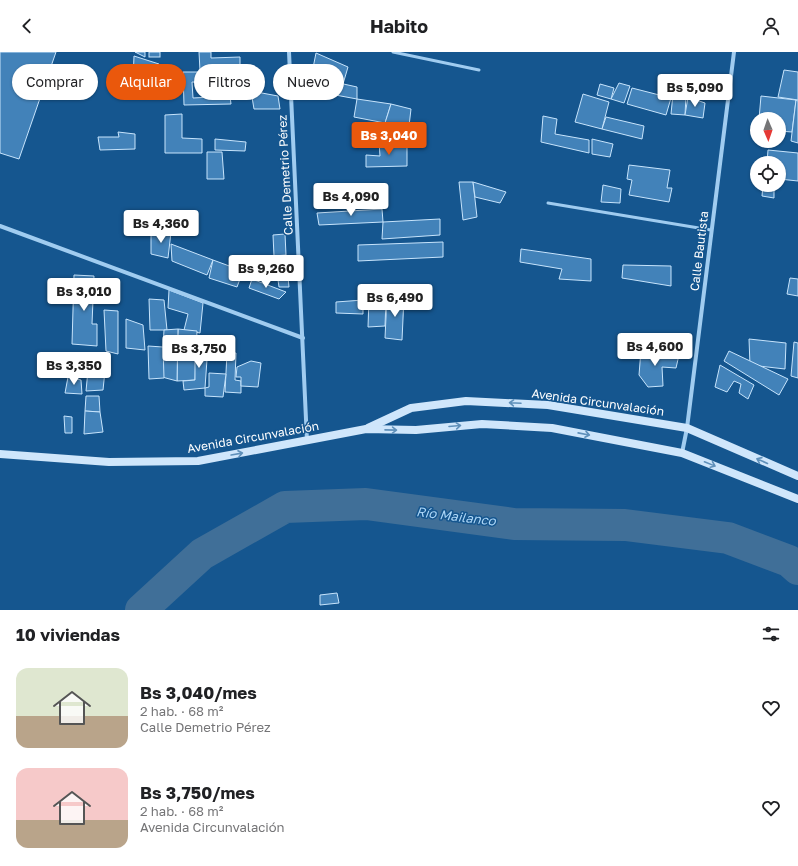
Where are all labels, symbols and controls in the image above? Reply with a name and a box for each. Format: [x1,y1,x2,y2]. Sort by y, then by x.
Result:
icon: back [16,15,38,37]
text: Habito [370,15,428,37]
icon: person [760,15,782,37]
chip: Comprar [12,64,98,100]
chip: Alquilar [106,64,186,100]
chip: Filtros [194,64,265,100]
chip: Nuevo [273,64,344,100]
pin: Bs 5,090 [654,74,736,108]
text: Bs 5,090 [667,79,723,95]
north arrow [750,112,786,148]
map controls [750,112,786,192]
street label: Calle Demetrio Pérez [274,114,296,236]
pin: Bs 3,040 [348,122,430,156]
text: Bs 3,040 [361,127,417,143]
button: locate [750,156,786,192]
pin: Bs 4,090 [310,183,392,217]
text: Bs 4,090 [322,188,380,204]
pin: Bs 4,360 [120,210,202,244]
street label: Calle Bautista [687,210,711,292]
text: Bs 4,360 [133,215,189,231]
pin: Bs 9,260 [225,255,307,289]
text: Bs 9,260 [238,260,294,276]
pin: Bs 3,010 [43,278,125,312]
text: Bs 3,010 [56,283,112,299]
pin: Bs 6,490 [354,284,436,318]
text: Bs 6,490 [367,289,423,305]
pin: Bs 4,600 [614,333,696,367]
pin: Bs 3,750 [158,335,240,369]
text: Bs 4,600 [626,338,684,354]
text: Bs 3,750 [171,340,227,356]
pin: Bs 3,350 [33,352,115,386]
text: Bs 3,350 [46,357,102,373]
street label: Avenida Circunvalación [531,385,665,419]
one-way arrow [509,399,522,407]
street label: Avenida Circunvalación [186,418,320,456]
one-way arrow [448,423,461,430]
one-way arrow [384,426,397,433]
one-way arrow [577,430,590,438]
one-way arrow [230,450,243,458]
one-way arrow [757,456,769,464]
one-way arrow [704,460,716,468]
water label: Río Mailanco [415,503,498,529]
icon: filters [760,623,782,645]
text: 10 viviendas [16,624,120,645]
text: Bs 3,040/mes [140,682,257,703]
icon: home [48,684,96,732]
icon: heart [760,697,782,719]
text: 2 hab. · 68 m² [140,703,223,719]
text: Calle Demetrio Pérez [140,719,271,735]
text: Bs 3,750/mes [140,782,255,803]
icon: home [48,784,96,832]
icon: heart [760,797,782,819]
text: 2 hab. · 68 m² [140,803,223,819]
text: Avenida Circunvalación [140,819,285,835]

